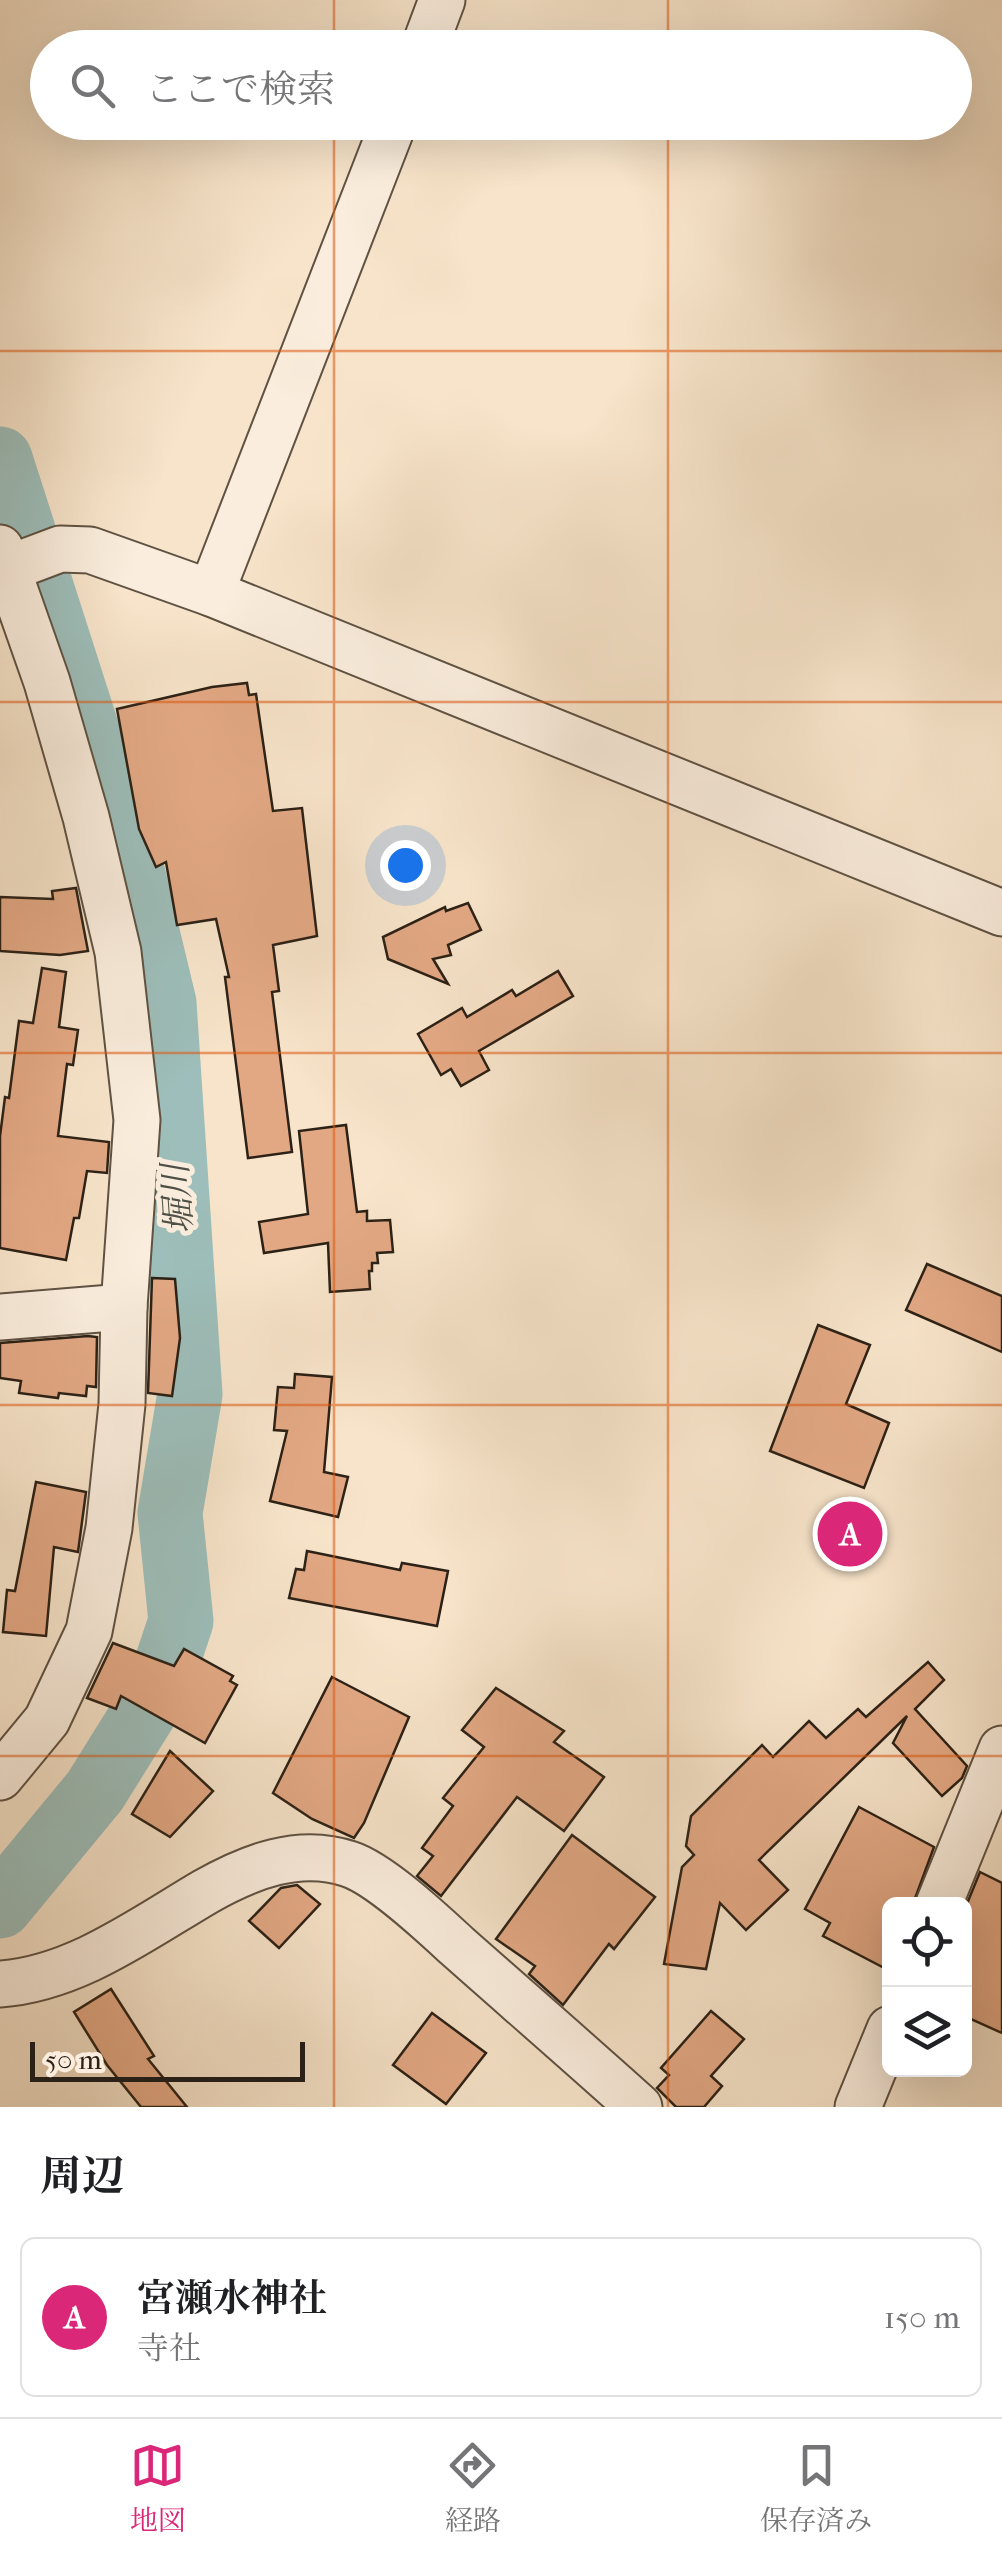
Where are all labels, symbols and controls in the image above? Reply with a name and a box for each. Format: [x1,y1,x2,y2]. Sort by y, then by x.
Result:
search box [30,30,972,140]
icon: search [65,58,120,113]
text: ここで検索 [145,67,335,112]
your location [380,840,431,891]
water label: 堀川 [154,1159,200,1235]
pin: A [818,1496,882,1572]
map controls [882,1897,972,2077]
button: locate [882,1897,972,1987]
button: layers [882,1987,972,2077]
scale bar [30,2037,305,2082]
text: 50 m [45,2043,102,2076]
text: 周辺 [40,2152,124,2201]
text: 宮瀬水神社 [137,2276,327,2321]
text: A [64,2299,85,2336]
text: 150 m [884,2299,960,2336]
text: 寺社 [137,2330,201,2367]
tab: 地図 [130,2438,186,2538]
tab: 経路 [445,2438,501,2538]
tab: 保存済み [760,2438,872,2538]

